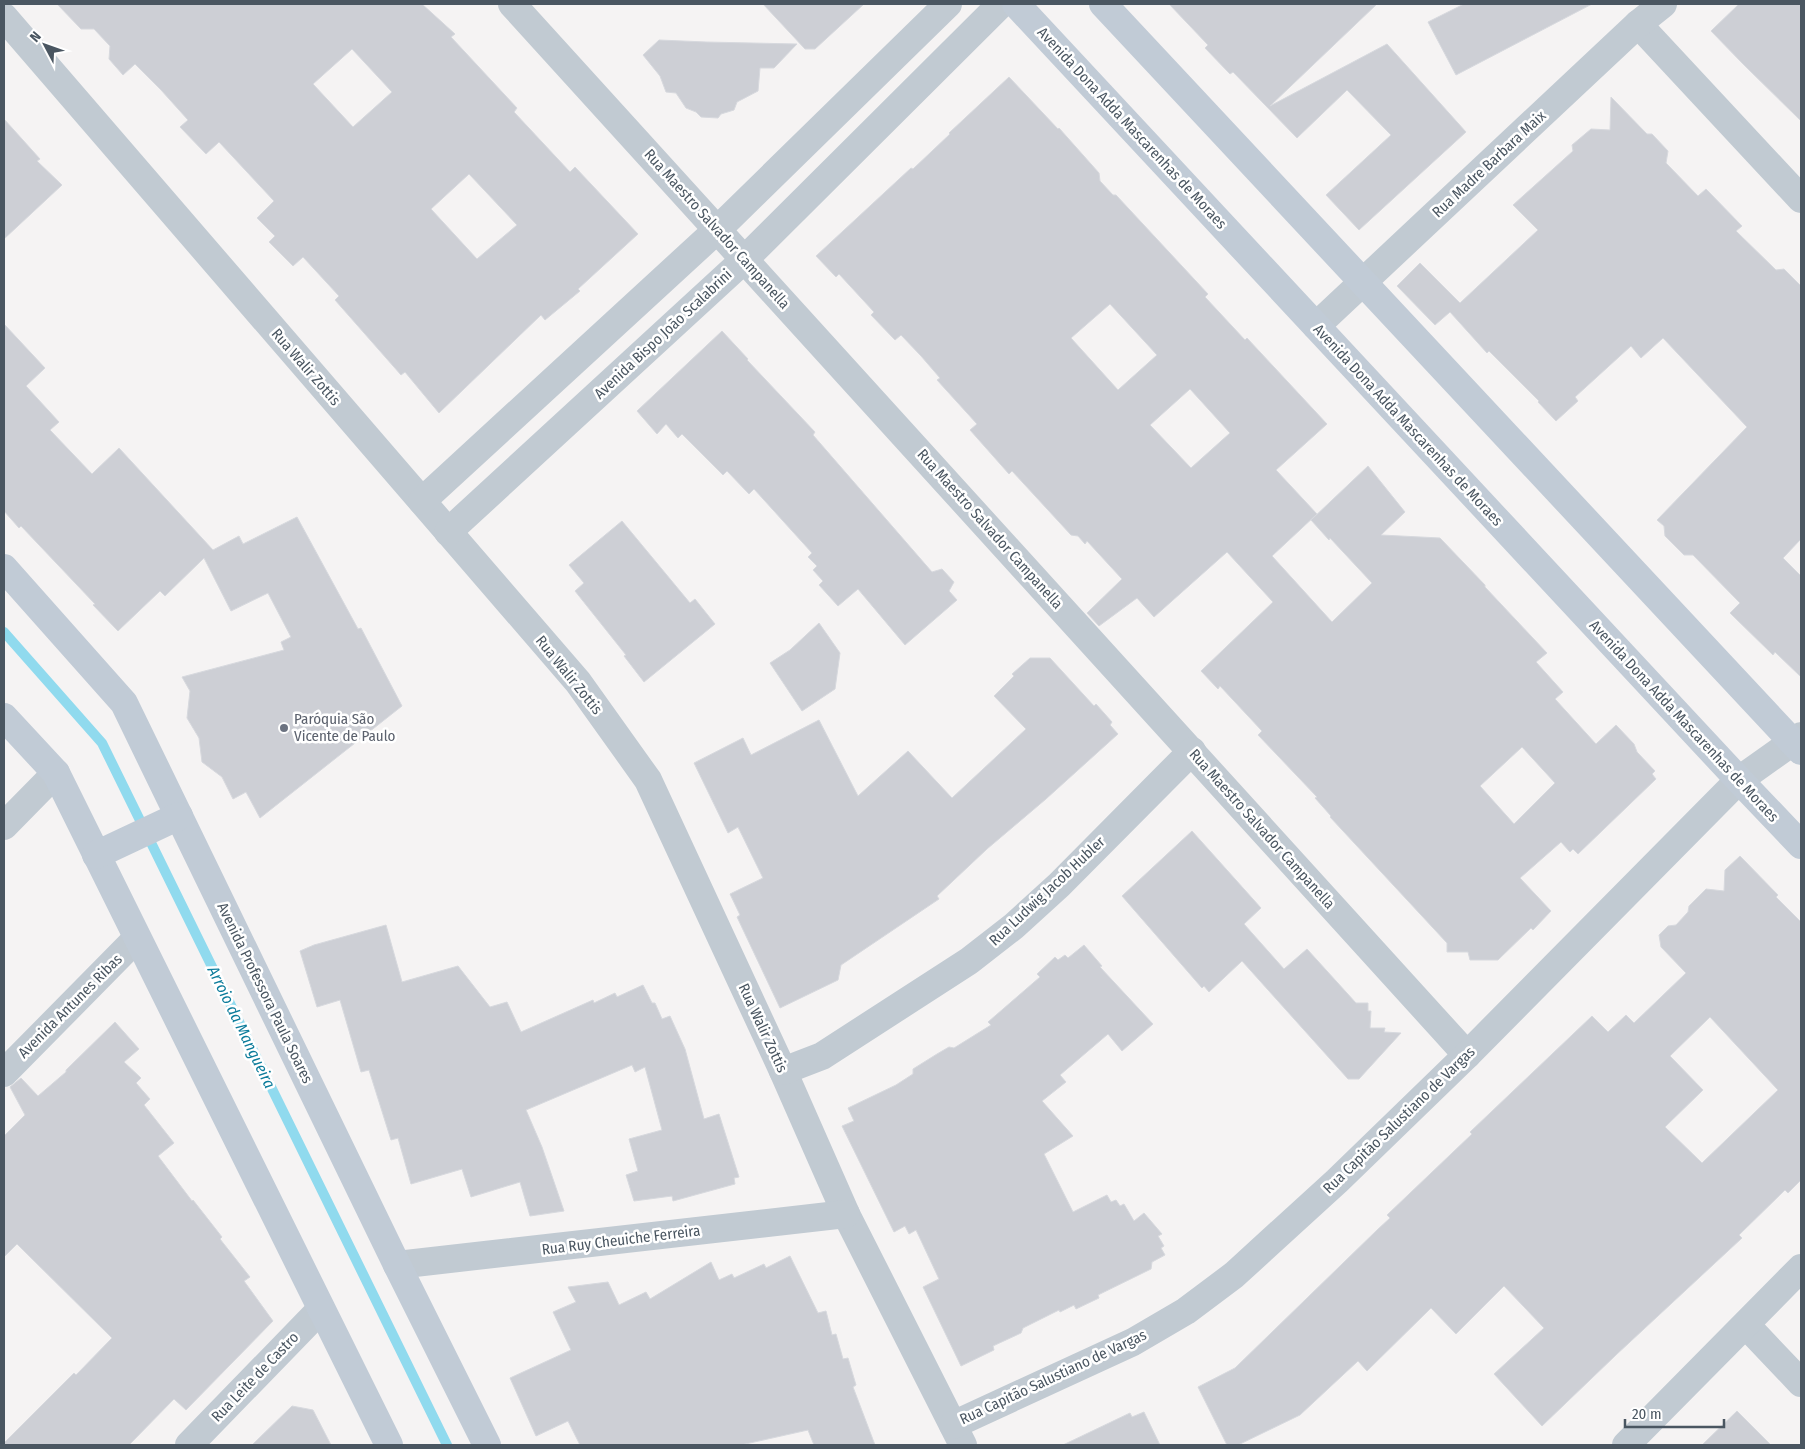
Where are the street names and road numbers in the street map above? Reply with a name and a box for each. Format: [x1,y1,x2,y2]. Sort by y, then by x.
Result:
street label: Avenida Dona Adda Mascarenhas de Moraes [1034,23,1230,233]
street label: Rua Madre Barbara Maix [1428,106,1550,221]
street label: Rua Maestro Salvador Campanella [640,145,794,313]
street label: Avenida Bispo João Scalabrini [590,265,736,403]
street label: Avenida Dona Adda Mascarenhas de Moraes [1310,320,1506,530]
street label: Rua Walir Zottis [268,325,344,409]
street label: Rua Maestro Salvador Campanella [913,445,1067,613]
street label: Avenida Dona Adda Mascarenhas de Moraes [1586,616,1782,826]
street label: Rua Walir Zottis [532,632,606,718]
street label: Rua Maestro Salvador Campanella [1185,745,1339,913]
street label: Rua Ludwig Jacob Hubler [985,832,1109,949]
street label: Avenida Professora Paula Soares [213,900,317,1086]
street label: Avenida Antunes Ribas [14,950,126,1062]
street label: Rua Walir Zottis [735,981,791,1075]
street label: Rua Capitão Salustiano de Vargas [1319,1043,1479,1197]
street label: Rua Ruy Cheuiche Ferreira [541,1221,701,1259]
street label: Rua Capitão Salustiano de Vargas [957,1326,1149,1428]
street label: Rua Leite de Castro [208,1328,302,1426]

